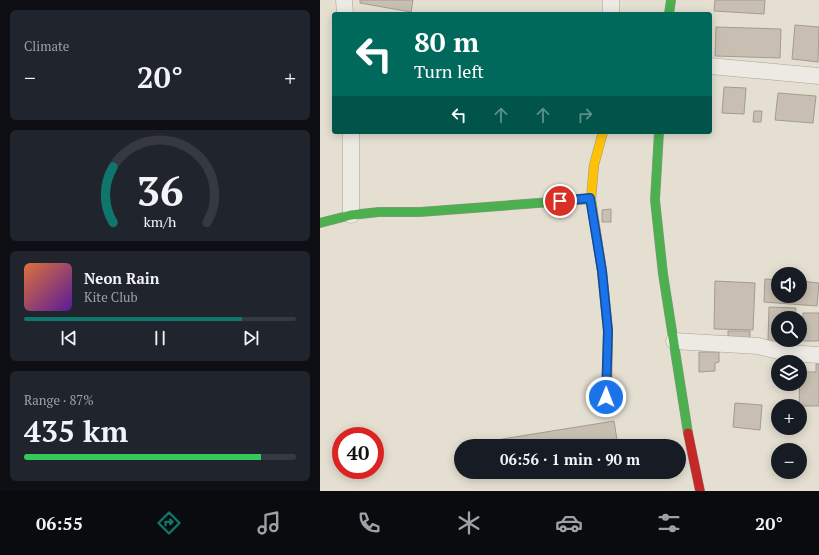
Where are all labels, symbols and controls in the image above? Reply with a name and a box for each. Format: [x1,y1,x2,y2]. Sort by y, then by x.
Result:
text: 80 m [414,23,479,60]
icon: left [348,28,400,80]
text: Climate [24,37,69,55]
text: 20° [137,57,183,97]
text: Turn left [414,59,484,83]
text: − [24,63,36,92]
text: + [284,63,296,92]
icon: left [448,104,470,126]
icon: ahead [490,104,512,126]
icon: ahead [532,104,554,126]
icon: right [574,104,596,126]
text: 36 [136,163,184,218]
pin [543,184,577,218]
icon: arrive [549,190,571,212]
text: km/h [144,212,177,231]
map controls [771,267,807,479]
button: sound [771,267,807,303]
text: Neon Rain [84,268,160,288]
text: Kite Club [84,288,138,306]
button: search [771,311,807,347]
icon: previous [58,327,80,349]
icon: pause [149,327,171,349]
icon: next [240,327,262,349]
button: layers [771,355,807,391]
position arrow [585,376,627,418]
text: Range · 87% [24,391,94,409]
button: + [771,399,807,435]
text: 435 km [24,411,128,451]
speed limit sign: 40 [332,427,384,479]
button: − [771,443,807,479]
text: 06:56 · 1 min · 90 m [500,449,640,469]
icon: directions [155,509,183,537]
icon: music [255,509,283,537]
icon: phone [355,509,383,537]
icon: climate [455,509,483,537]
icon: car [555,509,583,537]
icon: filters [655,509,683,537]
text: 06:55 [36,511,83,535]
text: 20° [755,511,783,535]

